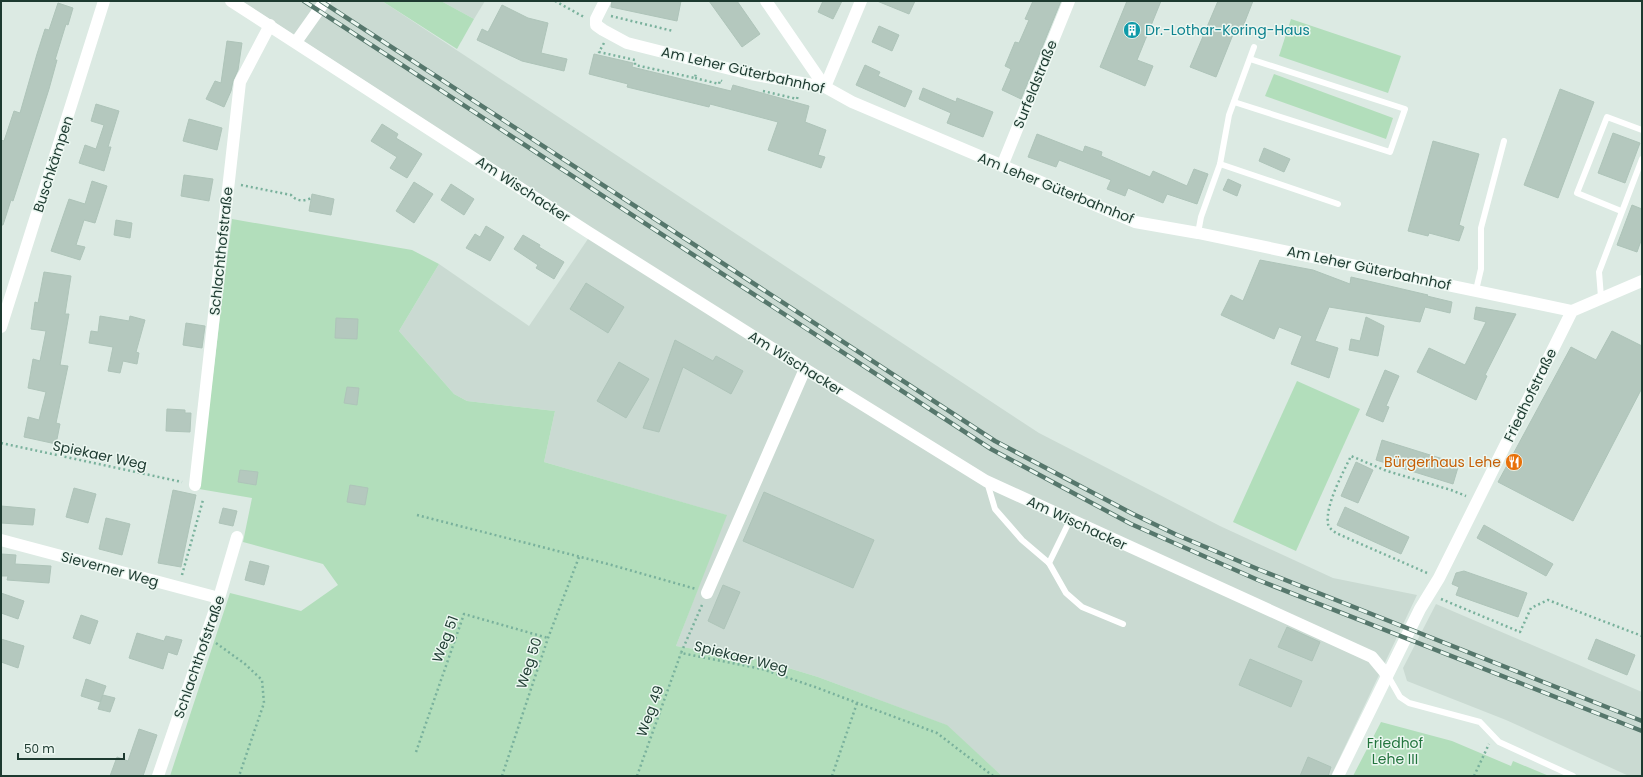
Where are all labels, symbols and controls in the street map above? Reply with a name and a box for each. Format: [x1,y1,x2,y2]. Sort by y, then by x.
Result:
building icon: Dr.-Lothar-Koring-Haus [1122,20,1142,40]
place label: Dr.-Lothar-Koring-Haus [1145,20,1310,40]
street label: Surfeldstraße [1008,36,1062,131]
street label: Am Leher Güterbahnhof [659,41,827,99]
street label: Buschkämpen [28,113,78,215]
street label: Am Leher Güterbahnhof [975,147,1138,229]
street label: Am Wischacker [472,151,574,227]
street label: Schlachthofstraße [204,186,238,316]
street label: Am Leher Güterbahnhof [1285,241,1453,295]
street label: Am Wischacker [745,326,847,400]
street label: Friedhofstraße [1499,345,1561,445]
street label: Spiekaer Weg [51,435,149,475]
place label: Bürgerhaus Lehe [1384,452,1501,472]
restaurant icon: Bürgerhaus Lehe [1504,452,1524,472]
street label: Am Wischacker [1024,491,1130,555]
street label: Sieverner Weg [59,546,161,592]
street label: Schlachthofstraße [169,592,230,721]
street label: Weg 51 [427,613,463,665]
street label: Weg 50 [511,635,547,691]
street label: Spiekaer Weg [692,636,790,678]
street label: Weg 49 [632,683,668,739]
park label: Friedhof Lehe III [1367,733,1424,769]
scale bar [18,735,124,761]
text: 50 m [24,740,55,757]

